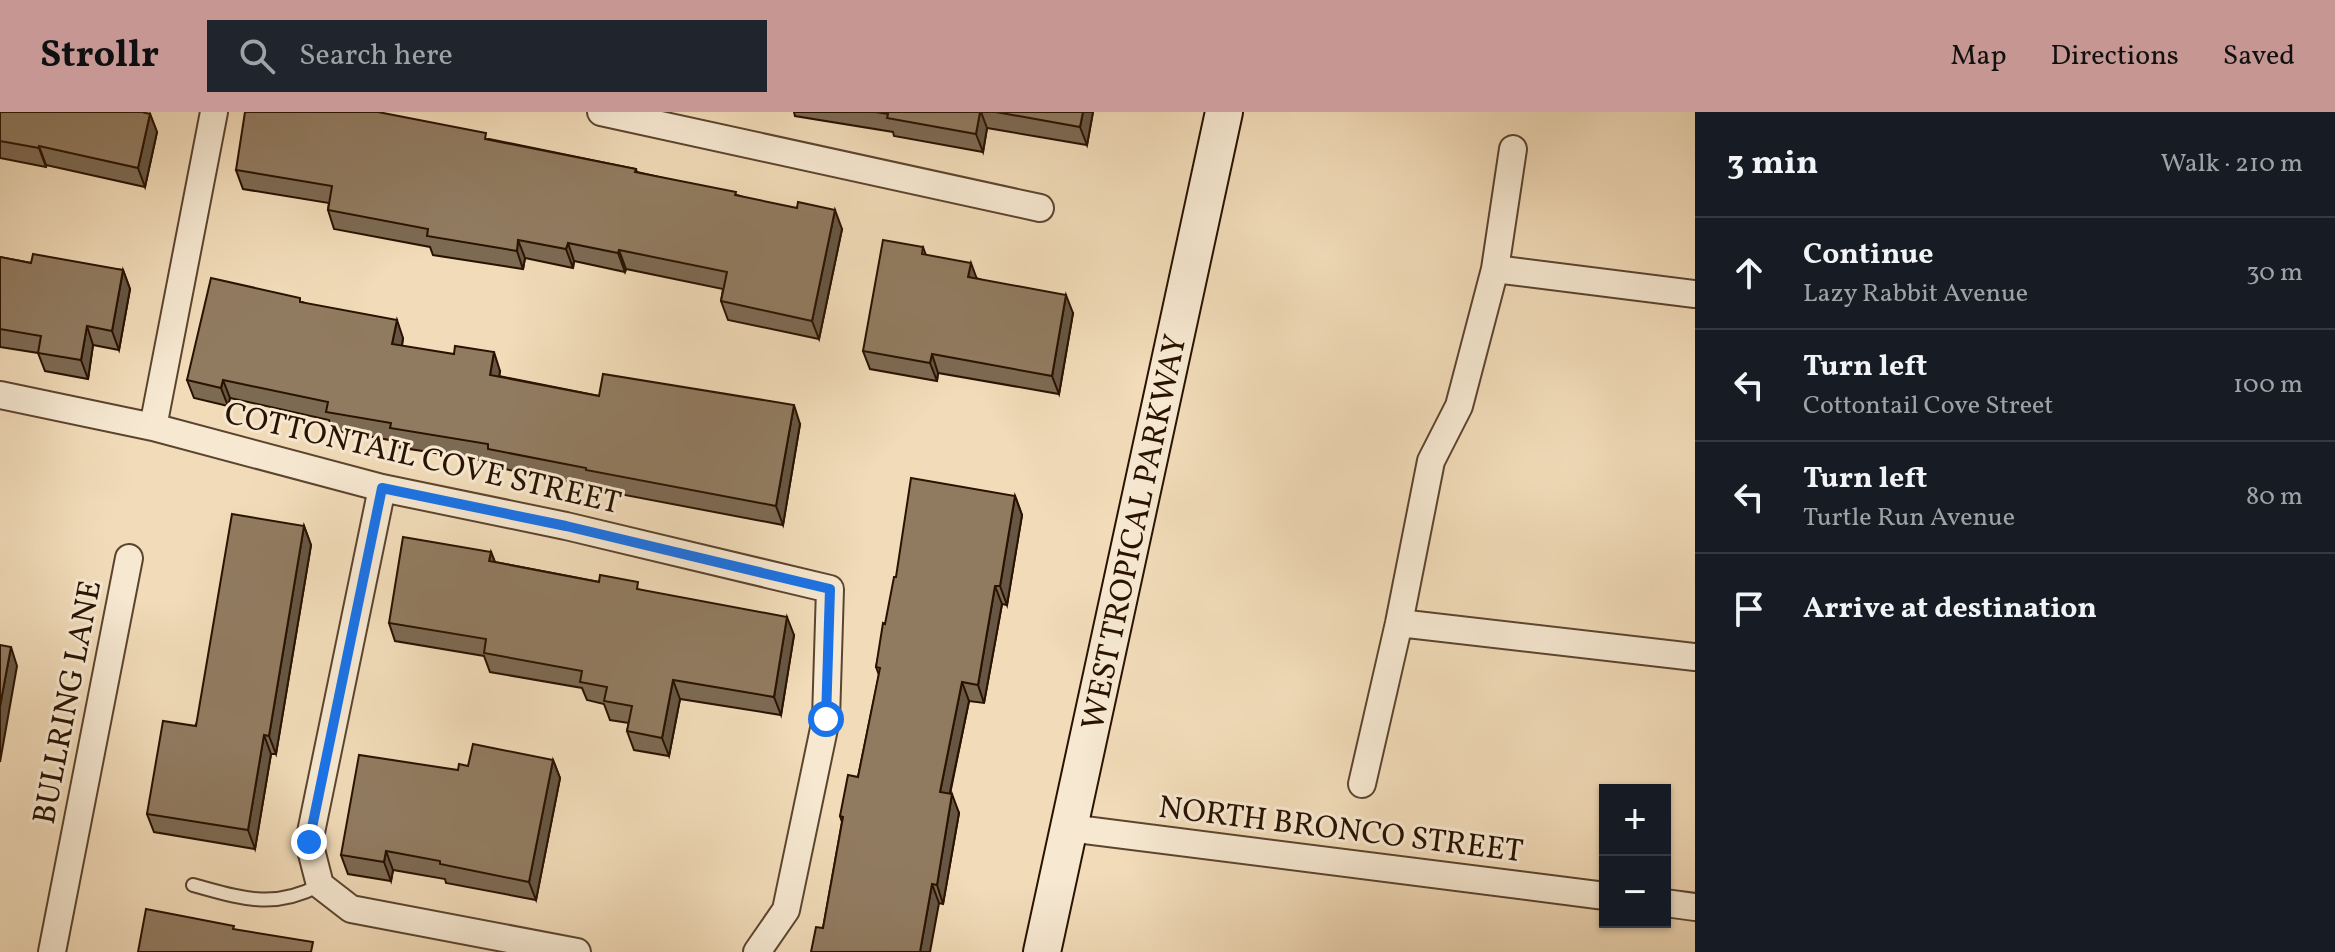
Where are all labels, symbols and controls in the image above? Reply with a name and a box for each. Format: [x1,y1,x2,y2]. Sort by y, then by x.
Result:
search box [207,20,767,92]
text: Strollr [40,30,159,83]
icon: search [235,34,279,78]
text: Search here [299,35,453,77]
text: Map [1951,37,2007,76]
text: Directions [2051,37,2179,76]
text: Saved [2223,37,2295,76]
text: 3 min [1727,141,1818,188]
text: Walk · 210 m [2160,146,2303,182]
text: Continue [1803,234,1934,276]
icon: ahead [1727,251,1771,295]
text: 30 m [2246,255,2303,291]
text: Lazy Rabbit Avenue [1803,276,2028,312]
street label: WEST TROPICAL PARKWAY [1072,331,1199,734]
text: Turn left [1803,346,1927,388]
icon: left [1727,363,1771,407]
text: 100 m [2233,367,2303,403]
text: Cottontail Cove Street [1803,388,2053,424]
street label: COTTONTAIL COVE STREET [220,393,625,527]
text: Turn left [1803,458,1927,500]
icon: left [1727,475,1771,519]
text: 80 m [2246,479,2303,515]
text: Turtle Run Avenue [1803,500,2015,536]
street label: BULLRING LANE [24,577,114,828]
icon: arrive [1727,587,1771,631]
text: Arrive at destination [1803,588,2097,630]
route start [808,701,844,737]
map controls [1599,784,1671,928]
button: + [1599,784,1671,856]
street label: NORTH BRONCO STREET [1156,787,1525,875]
route end [291,824,327,860]
button: − [1599,856,1671,928]

